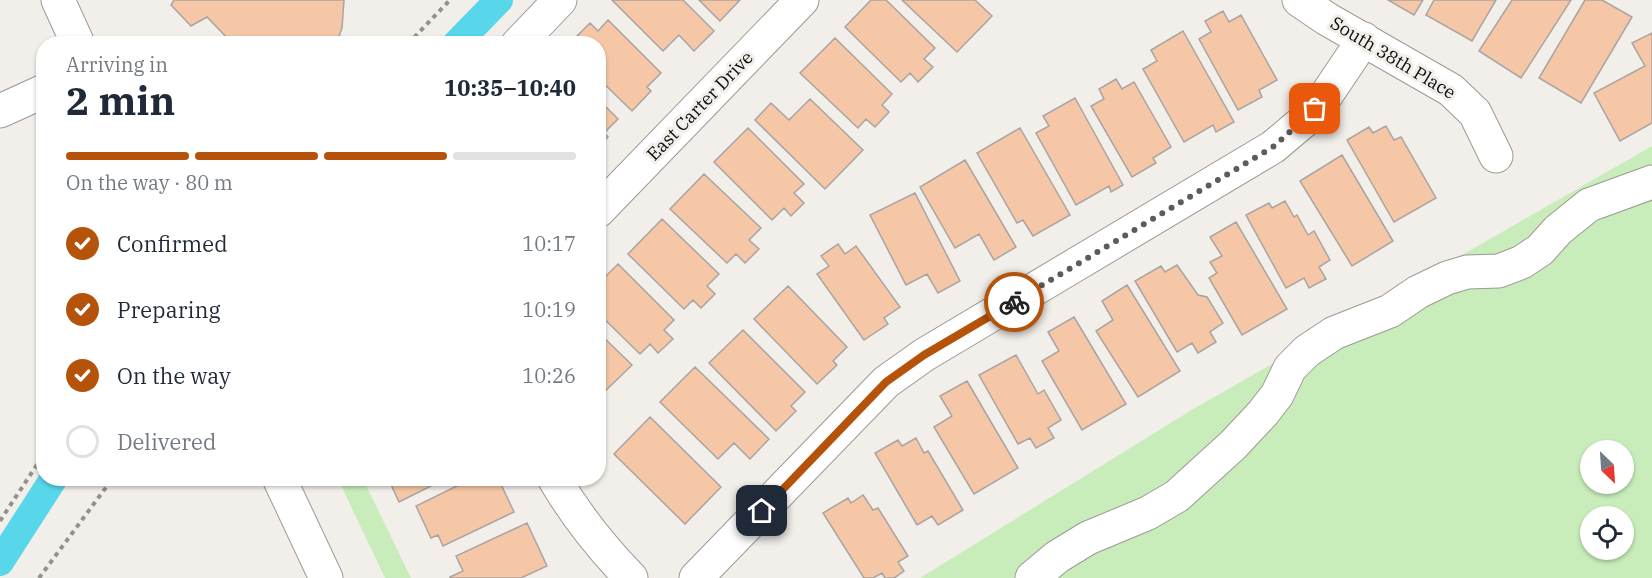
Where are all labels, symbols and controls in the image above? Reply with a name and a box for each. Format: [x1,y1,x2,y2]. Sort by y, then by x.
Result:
street label: South 38th Place [1326,11,1460,104]
street label: East Carter Drive [641,46,758,165]
text: Arriving in [66,51,168,78]
text: 10:35–10:40 [444,73,576,102]
text: 2 min [66,75,175,126]
pin [1289,83,1340,134]
icon: bag [1298,92,1331,125]
text: On the way · 80 m [66,169,233,196]
icon: check [66,227,99,260]
text: Confirmed [117,229,228,258]
text: 10:17 [522,230,576,257]
courier [984,272,1044,332]
icon: bike [998,286,1031,319]
icon: check [66,293,99,326]
text: Preparing [117,295,221,324]
text: 10:19 [522,296,576,323]
icon: check [66,359,99,392]
text: On the way [117,361,231,390]
text: 10:26 [522,362,576,389]
text: Delivered [117,427,216,456]
north arrow [1580,440,1634,494]
map controls [1580,440,1634,560]
pin [736,485,787,536]
icon: home [745,494,778,527]
button: locate [1580,506,1634,560]

